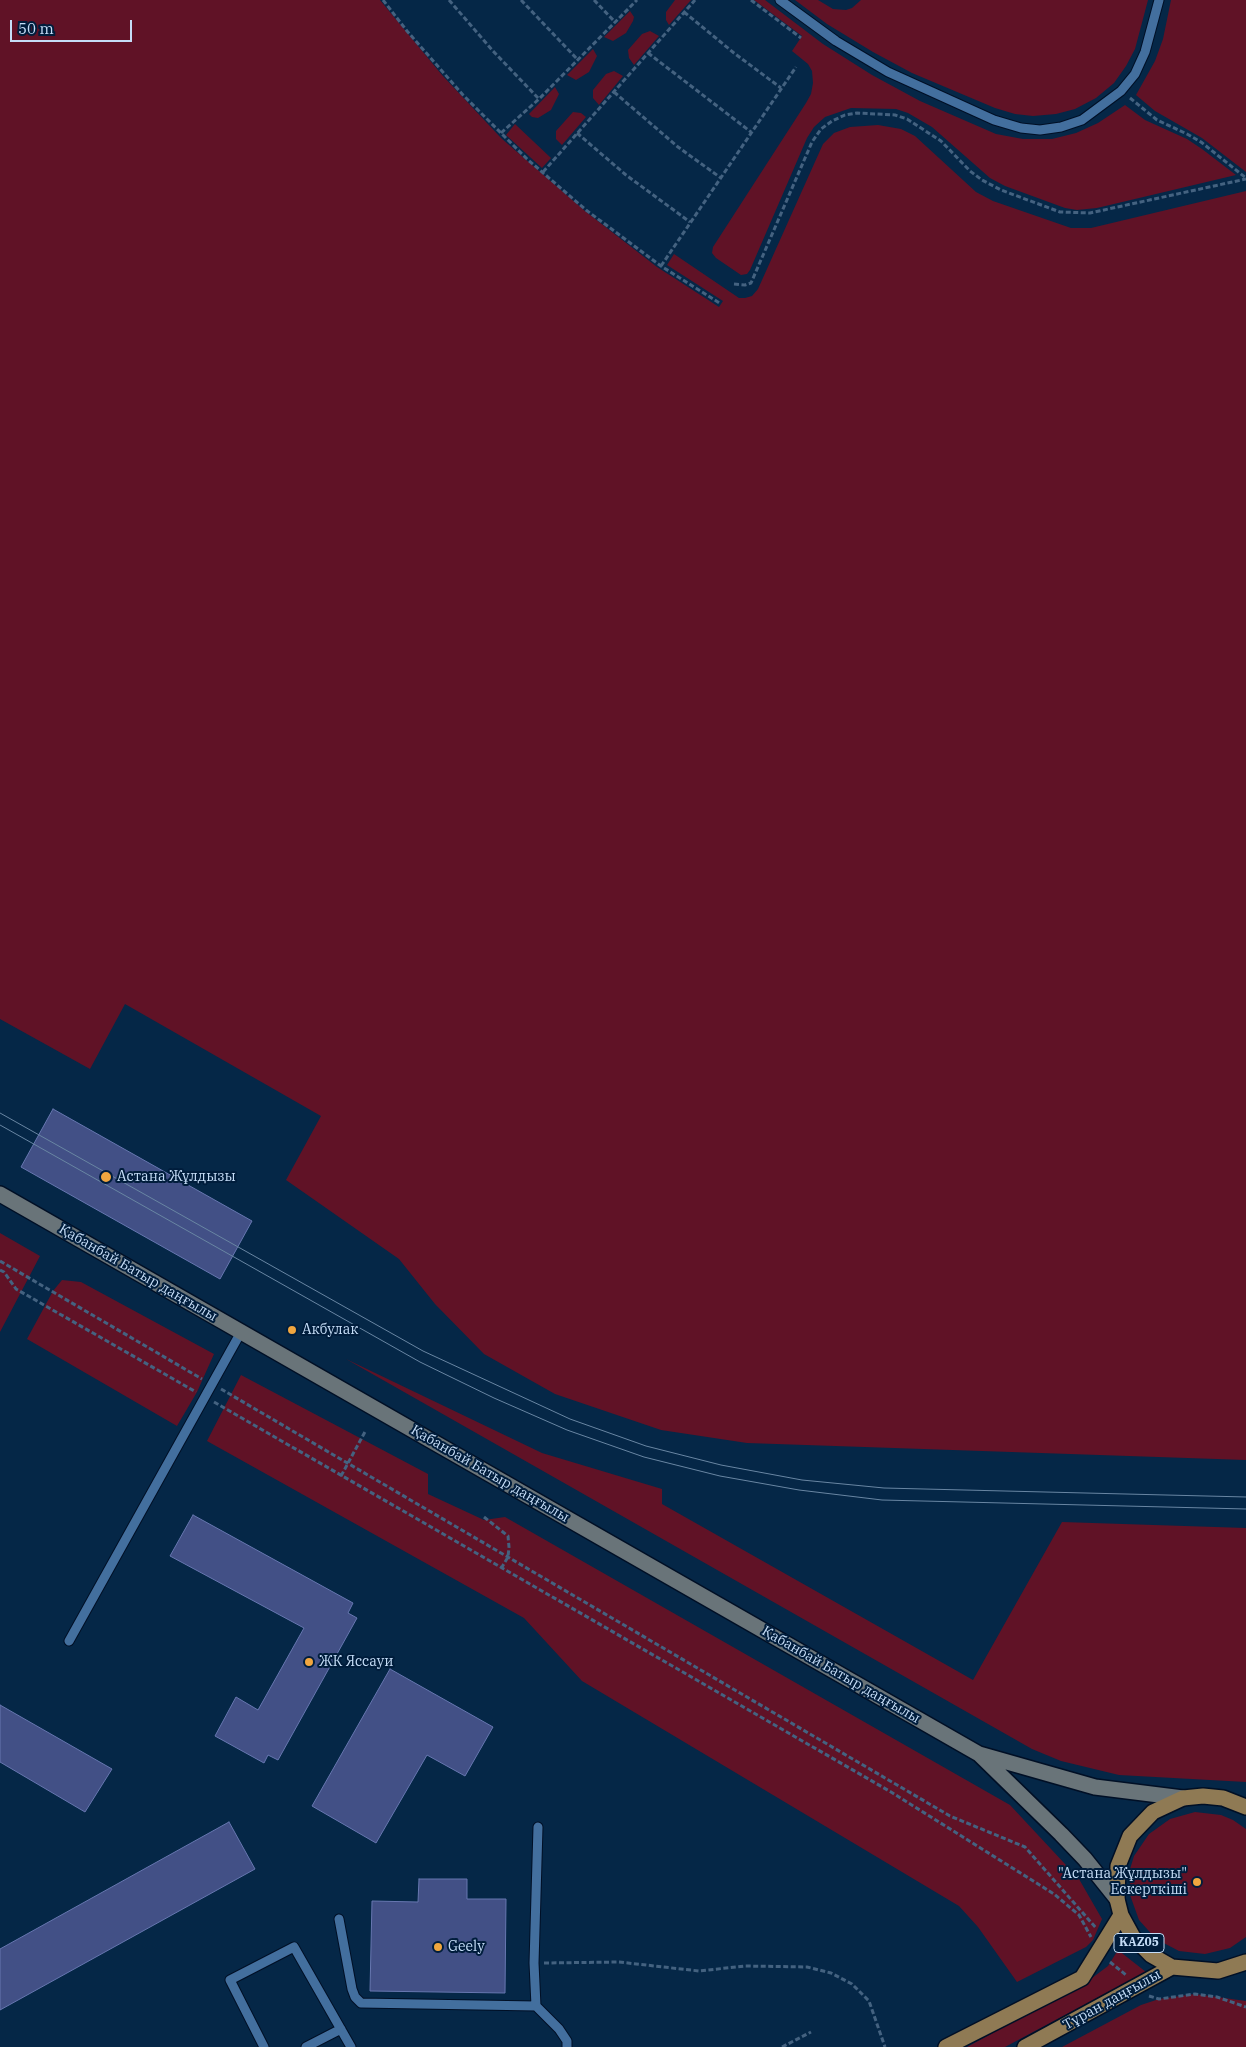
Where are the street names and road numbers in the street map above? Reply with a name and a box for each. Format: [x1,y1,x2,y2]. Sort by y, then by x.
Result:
street label: Қабанбай Батыр даңғылы [56,1221,220,1325]
street label: Қабанбай Батыр даңғылы [408,1422,572,1526]
street label: Қабанбай Батыр даңғылы [759,1623,923,1727]
road number: KАZ05 [1114,1934,1164,1952]
street label: Тұран даңғылы [1060,1966,1164,2034]

